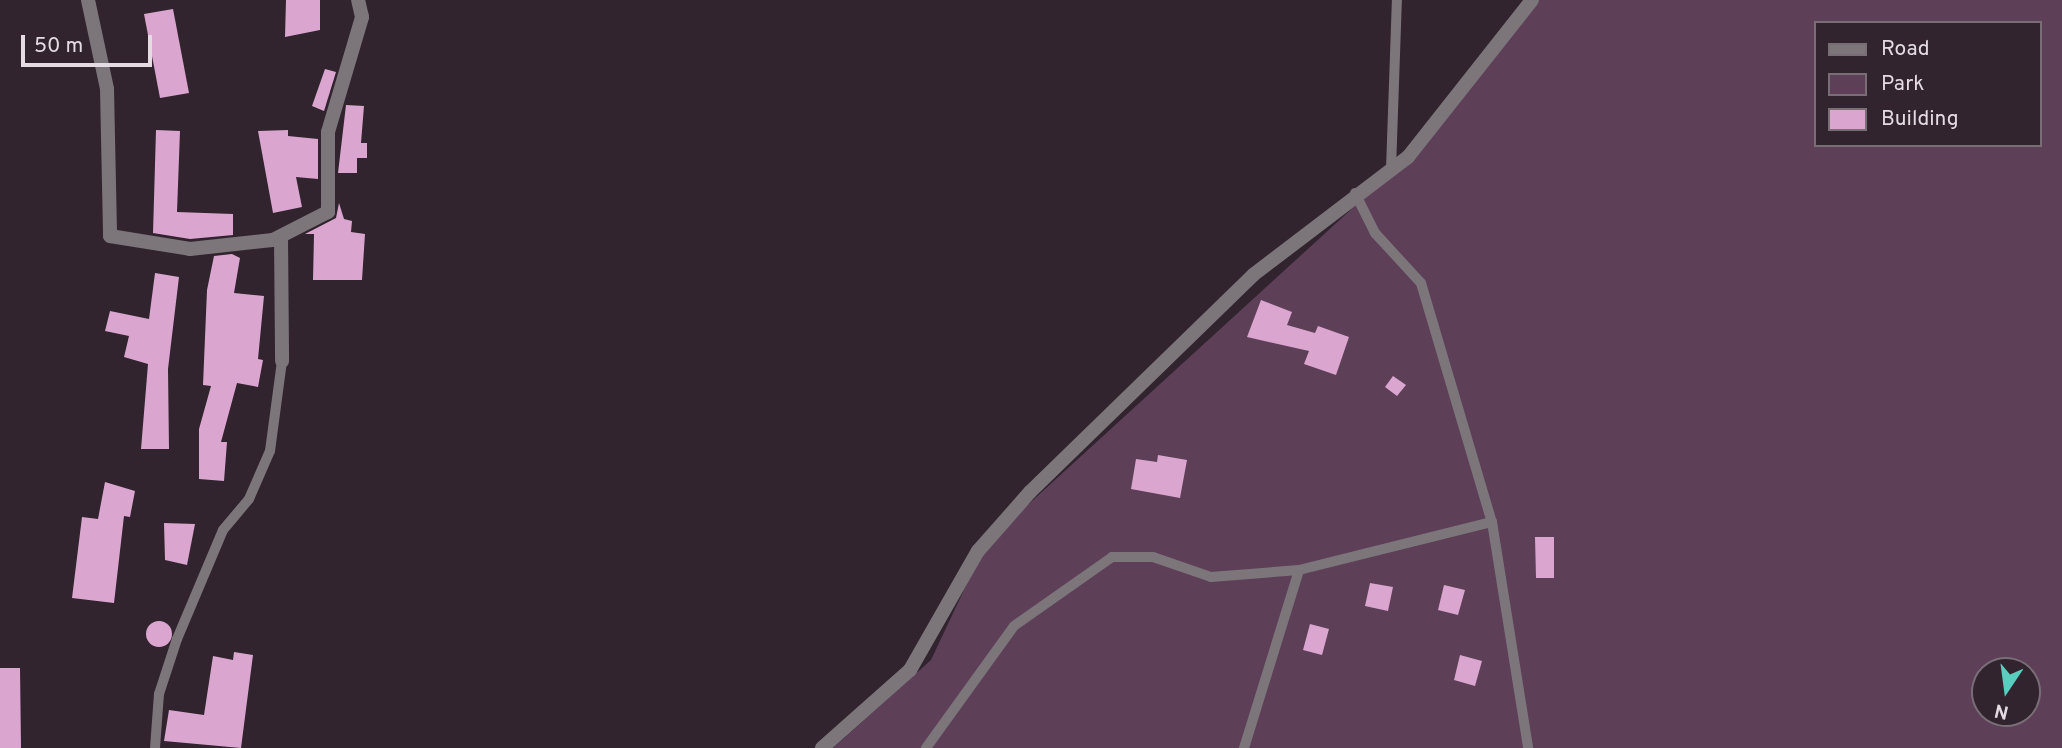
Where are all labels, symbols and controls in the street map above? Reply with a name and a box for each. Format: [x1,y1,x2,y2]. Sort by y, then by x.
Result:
scale bar [24,21,156,65]
legend [1814,21,2041,147]
text: 50 m [34,33,83,60]
text: Road [1881,36,1930,63]
text: Park [1881,71,1924,98]
text: Building [1881,106,1959,133]
north arrow [1971,657,2041,727]
text: N [1992,697,2011,724]

